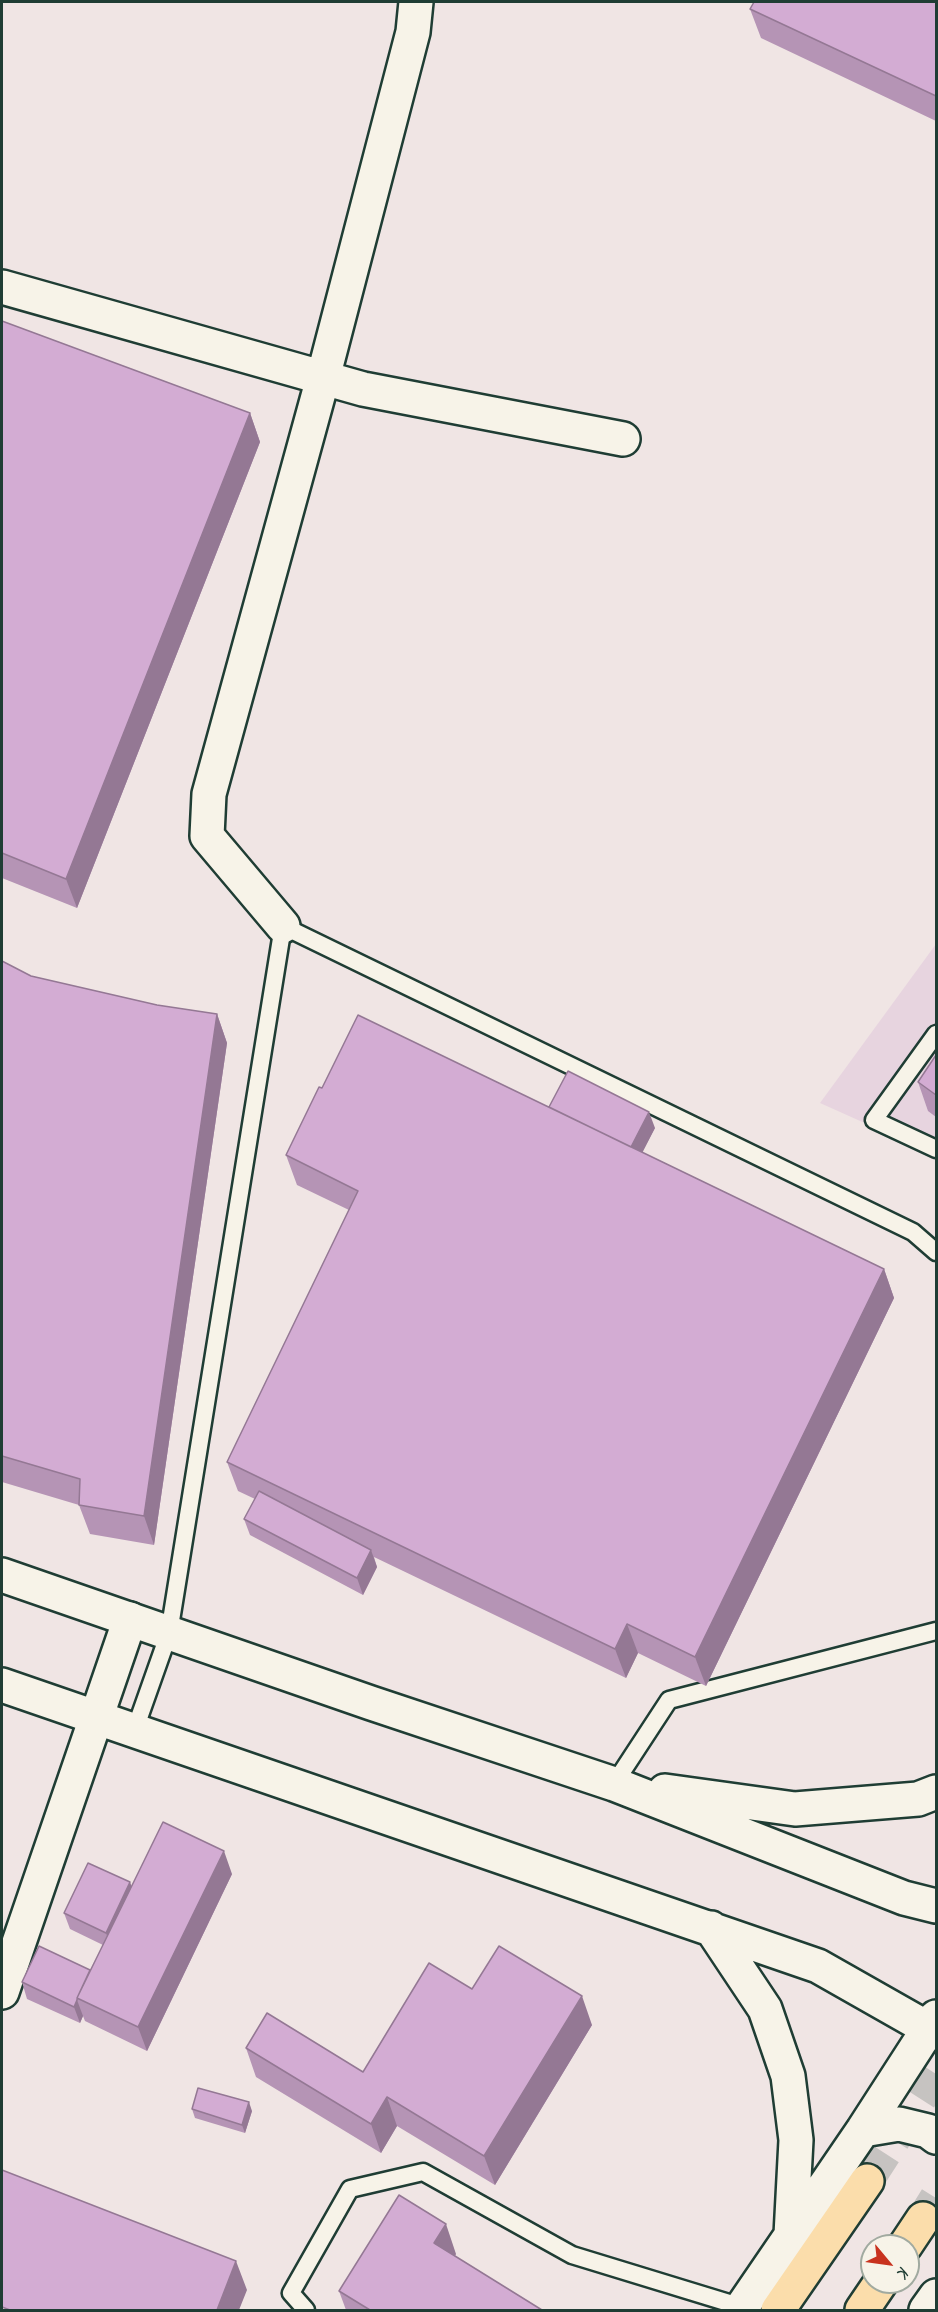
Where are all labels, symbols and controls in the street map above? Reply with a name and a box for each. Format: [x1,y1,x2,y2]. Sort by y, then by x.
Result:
north arrow [860,2234,920,2294]
text: K [893,2263,915,2280]

